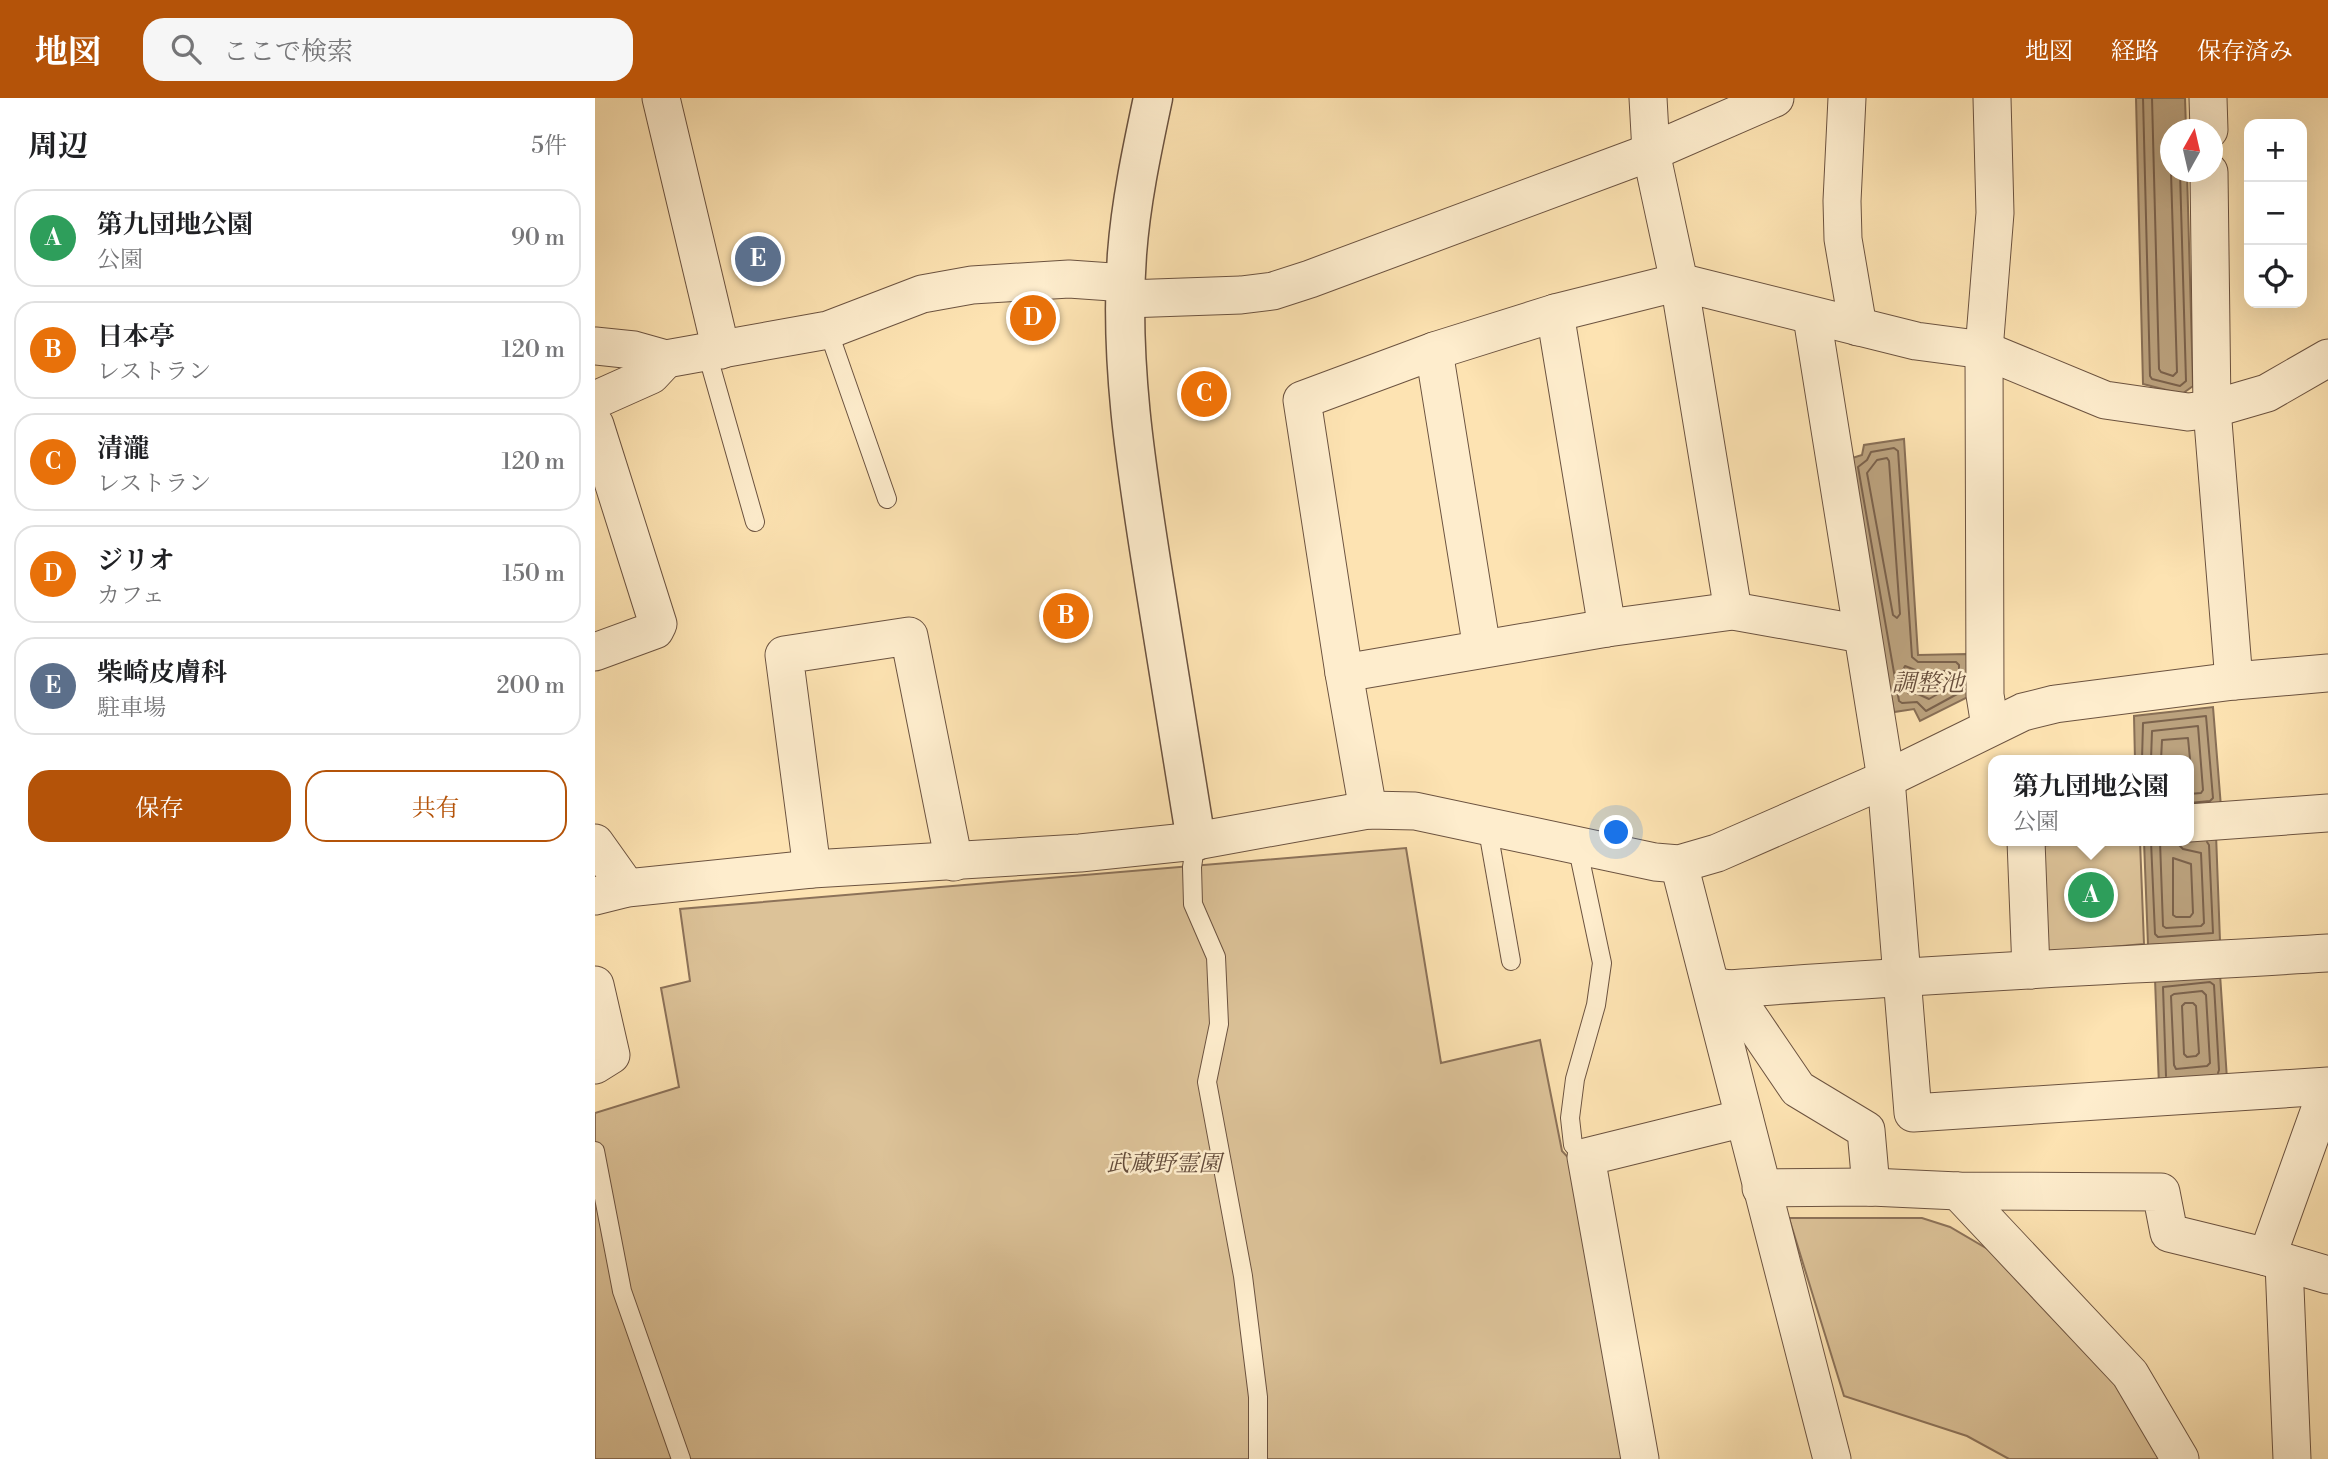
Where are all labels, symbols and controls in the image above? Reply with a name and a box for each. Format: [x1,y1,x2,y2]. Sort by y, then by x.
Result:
search box [143,18,633,81]
icon: search [167,30,205,68]
text: 地図 [35,33,101,74]
text: ここで検索 [223,36,353,68]
text: 地図 [2025,37,2073,67]
text: 経路 [2111,37,2159,67]
text: 保存済み [2197,37,2293,67]
north arrow [2160,119,2223,182]
map controls [2244,119,2307,308]
button: + [2244,119,2307,182]
text: 周辺 [28,128,88,166]
text: 5件 [531,132,567,160]
button: − [2244,182,2307,245]
text: 第九団地公園 [97,209,253,241]
text: A [45,224,61,252]
text: 90 m [511,224,565,252]
pin: E [735,233,781,285]
button: locate [2244,245,2307,308]
text: 公園 [97,246,143,274]
pin: D [1010,292,1056,344]
text: 日本亭 [97,321,175,353]
text: B [44,336,62,364]
text: 120 m [501,336,565,364]
text: レストラン [97,358,211,386]
pin: C [1181,368,1227,420]
text: 清瀧 [97,433,149,465]
text: C [45,448,61,476]
text: 120 m [501,448,565,476]
text: レストラン [97,470,211,498]
text: ジリオ [97,545,175,577]
text: D [44,560,62,588]
text: 150 m [502,560,565,588]
text: カフェ [97,582,165,610]
pin: B [1043,590,1089,642]
text: 柴崎皮膚科 [97,657,227,689]
water label: 調整池 [1892,669,1967,699]
text: E [45,672,61,700]
text: 200 m [497,672,565,700]
text: 駐車場 [97,694,166,722]
popup [1988,755,2194,846]
button: 保存 [28,770,291,842]
button: 共有 [305,770,567,842]
text: 第九団地公園 [2013,771,2169,803]
text: 公園 [2013,808,2059,836]
your location [1599,815,1633,849]
pin: A [2068,869,2114,921]
park label: 武蔵野霊園 [1107,1150,1226,1178]

